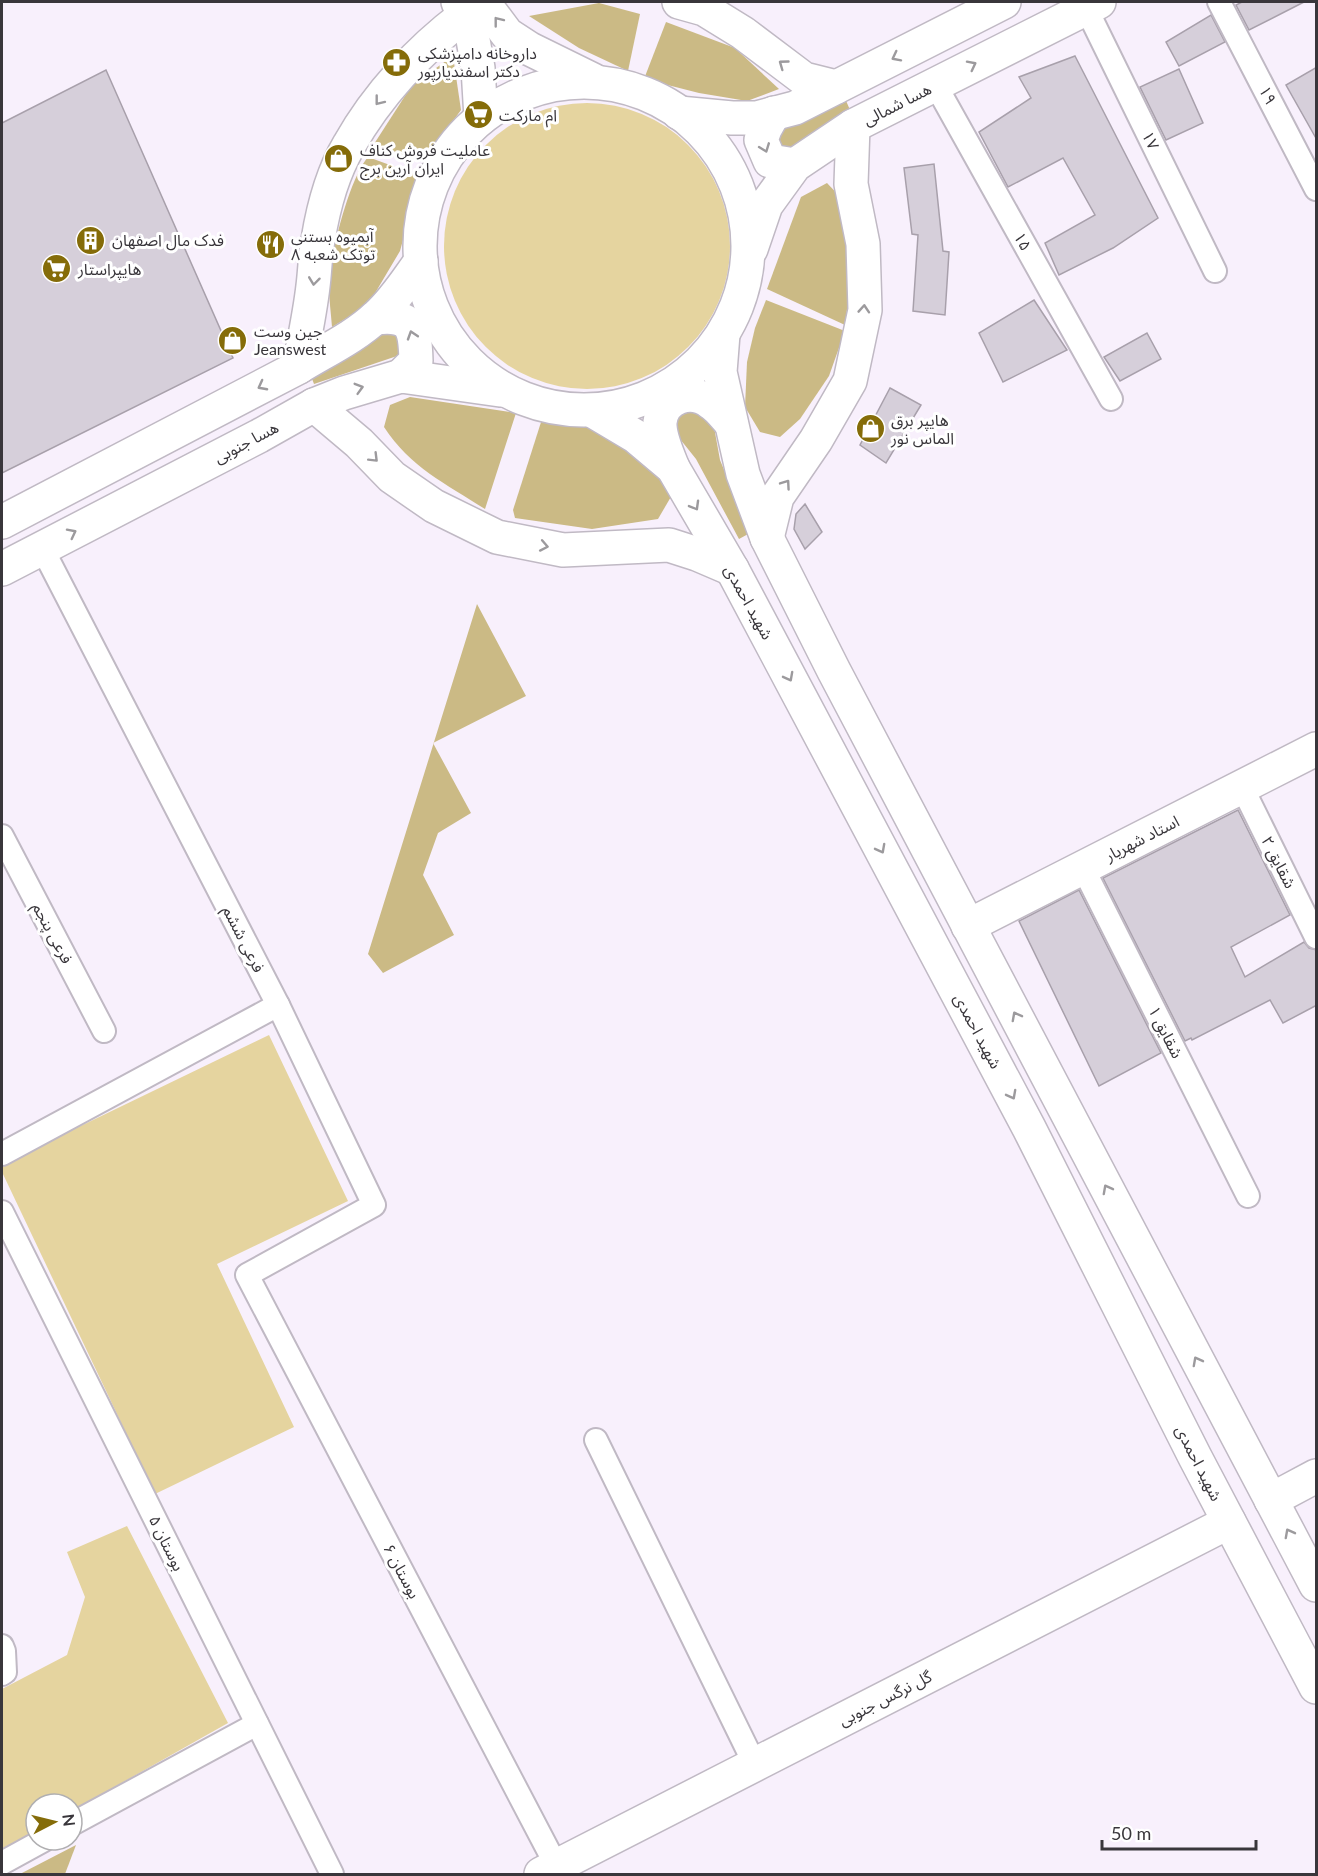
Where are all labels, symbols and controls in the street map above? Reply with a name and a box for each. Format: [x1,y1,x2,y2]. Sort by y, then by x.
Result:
one-way arrow [494,17,505,28]
place label: داروخانه دامپزشکی دکتر اسفندیارپور [417,43,537,82]
pharmacy icon: داروخانه دامپزشکی دکتر اسفندیارپور [381,46,413,78]
one-way arrow [891,49,902,61]
one-way arrow [779,61,790,72]
one-way arrow [966,61,977,73]
street label: هسا شمالی [860,78,934,130]
street label: ۱۹ [1256,82,1281,107]
one-way arrow [375,95,386,106]
supermarket icon: ام مارکت [462,99,494,131]
place label: ام مارکت [499,105,557,128]
street label: ۱۷ [1139,127,1164,152]
place label: عاملیت فروش کناف ایران آرین برج [360,140,490,181]
one-way arrow [758,142,770,153]
shop icon: عاملیت فروش کناف ایران آرین برج [323,143,355,175]
building icon: فدک مال اصفهان [75,224,107,256]
place label: آبمیوه بستنی توتک شعبه ۸ [291,226,376,264]
street label: ۱۵ [1011,228,1036,253]
restaurant icon: آبمیوه بستنی توتک شعبه ۸ [254,229,286,261]
place label: فدک مال اصفهان [112,230,224,251]
supermarket icon: هایپراستار [41,253,73,285]
place label: هایپراستار [77,259,141,280]
one-way arrow [308,277,320,286]
one-way arrow [857,304,870,313]
place label: جین وست Jeanswest [254,321,327,358]
shop icon: جین وست Jeanswest [217,324,249,356]
one-way arrow [407,331,420,341]
one-way arrow [258,379,268,390]
one-way arrow [353,383,364,395]
place label: هایپر برق الماس نور [890,410,954,448]
shop icon: هایپر برق الماس نور [854,413,886,445]
street label: هسا جنوبی [210,417,282,467]
one-way arrow [366,451,377,462]
one-way arrow [779,479,790,490]
one-way arrow [688,500,699,510]
one-way arrow [66,528,77,540]
one-way arrow [538,539,548,552]
street label: شهید احمدی [720,561,778,643]
one-way arrow [782,671,793,681]
street label: استاد شهریار [1101,811,1182,866]
street label: شقایق ۲ [1256,832,1301,892]
one-way arrow [874,843,885,853]
street label: فرعی پنجم [26,899,77,968]
street label: فرعی ششم [216,902,269,977]
street label: شهید احمدی [950,990,1006,1072]
street label: شقایق ۱ [1143,1002,1188,1062]
one-way arrow [1012,1012,1023,1022]
one-way arrow [1005,1089,1016,1100]
one-way arrow [1102,1184,1114,1195]
one-way arrow [1193,1357,1204,1367]
street label: شهید احمدی [1171,1422,1227,1504]
street label: بوستان ۵ [145,1512,189,1574]
one-way arrow [1285,1529,1296,1540]
street label: بوستان ۶ [379,1540,425,1602]
street label: گل نرگس جنوبی [835,1666,935,1730]
north arrow [24,1792,84,1852]
text: N [59,1813,80,1827]
scale bar [1102,1813,1256,1851]
text: 50 m [1111,1822,1151,1844]

